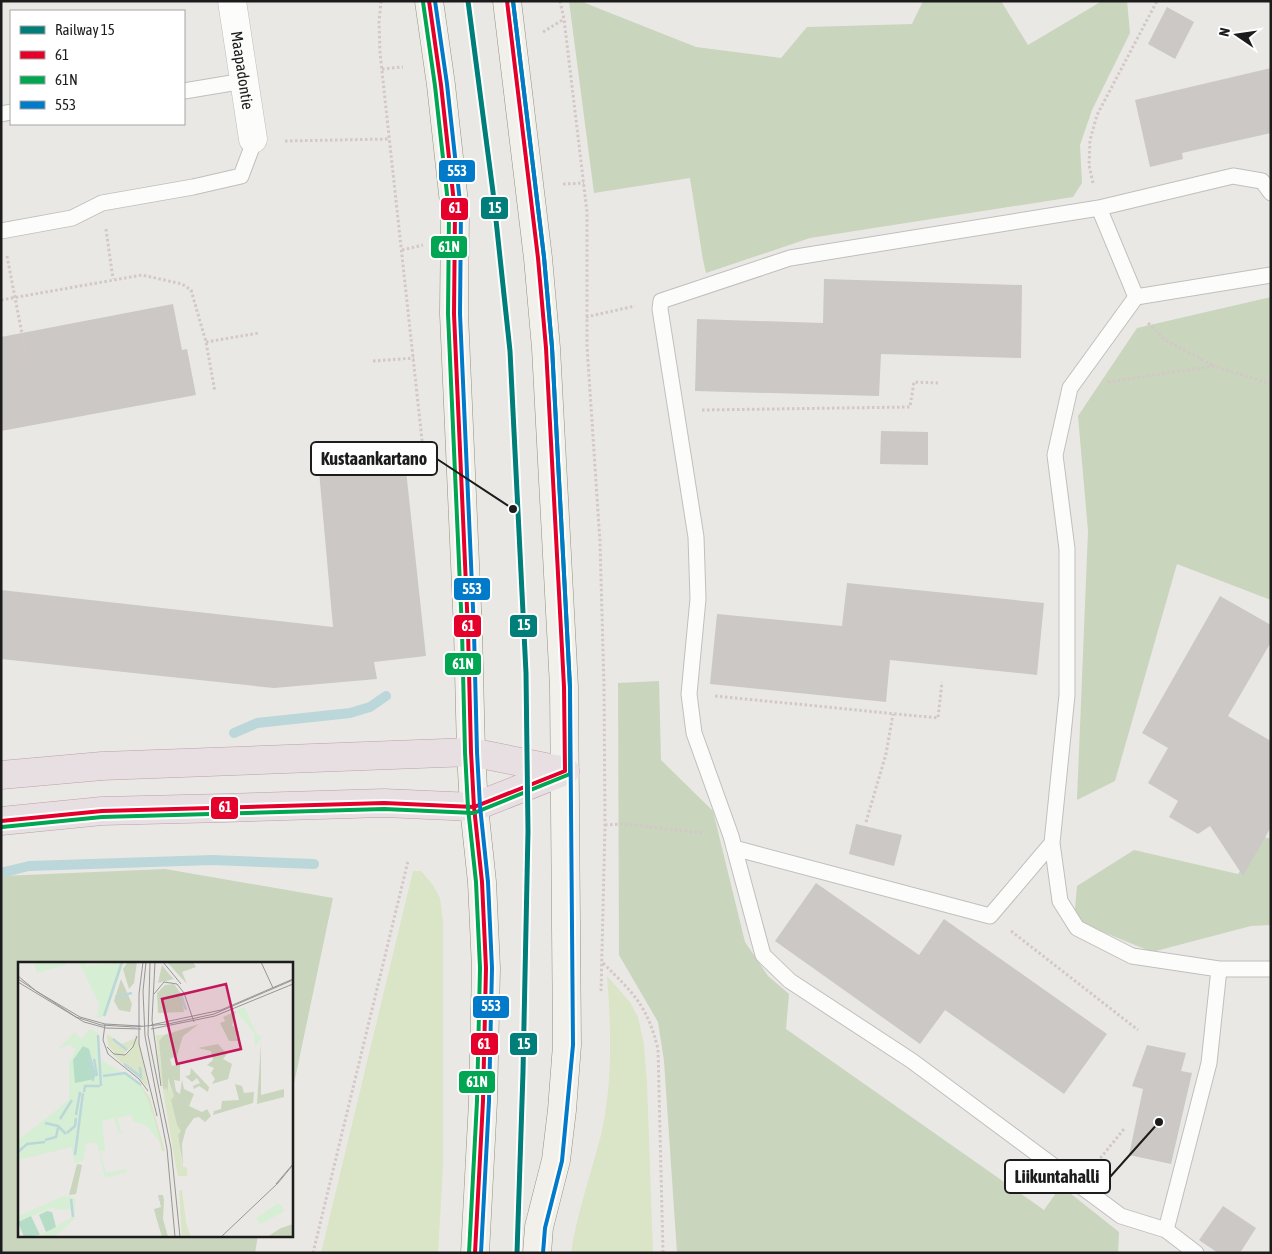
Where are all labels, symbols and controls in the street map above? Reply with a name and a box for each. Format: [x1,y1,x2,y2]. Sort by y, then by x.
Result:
legend [10,10,185,125]
north arrow [1212,10,1262,60]
text: Railway 15 [55,21,115,38]
text: N [1216,26,1233,38]
street label: Maapadontie [228,30,257,111]
text: 61 [55,46,69,63]
text: 61N [55,71,78,88]
text: 553 [55,96,76,113]
line badge: 553 [438,159,476,183]
text: 553 [447,163,467,179]
line badge: 15 [480,196,509,220]
line badge: 61 [440,197,469,221]
text: 61 [448,200,462,216]
text: 15 [488,200,502,216]
line badge: 61N [430,235,468,259]
text: 61N [438,239,460,255]
callout: Kustaankartano [311,442,437,475]
text: Kustaankartano [321,448,427,469]
line badge: 553 [453,577,491,601]
text: 553 [462,581,482,597]
line badge: 61 [453,614,482,638]
line badge: 15 [509,614,538,638]
text: 15 [517,617,531,633]
text: 61 [461,618,475,634]
line badge: 61N [444,652,482,676]
text: 61N [452,656,474,672]
line badge: 61 [210,796,239,820]
text: 61 [218,799,232,815]
inset map [18,962,292,1236]
line badge: 553 [472,995,510,1019]
text: 553 [481,998,501,1014]
line badge: 61 [470,1032,499,1056]
line badge: 15 [509,1032,538,1056]
text: 61 [477,1036,491,1052]
text: 15 [517,1036,531,1052]
line badge: 61N [458,1070,496,1094]
text: 61N [466,1074,488,1090]
callout: Liikuntahalli [1005,1160,1110,1193]
text: Liikuntahalli [1015,1166,1099,1187]

